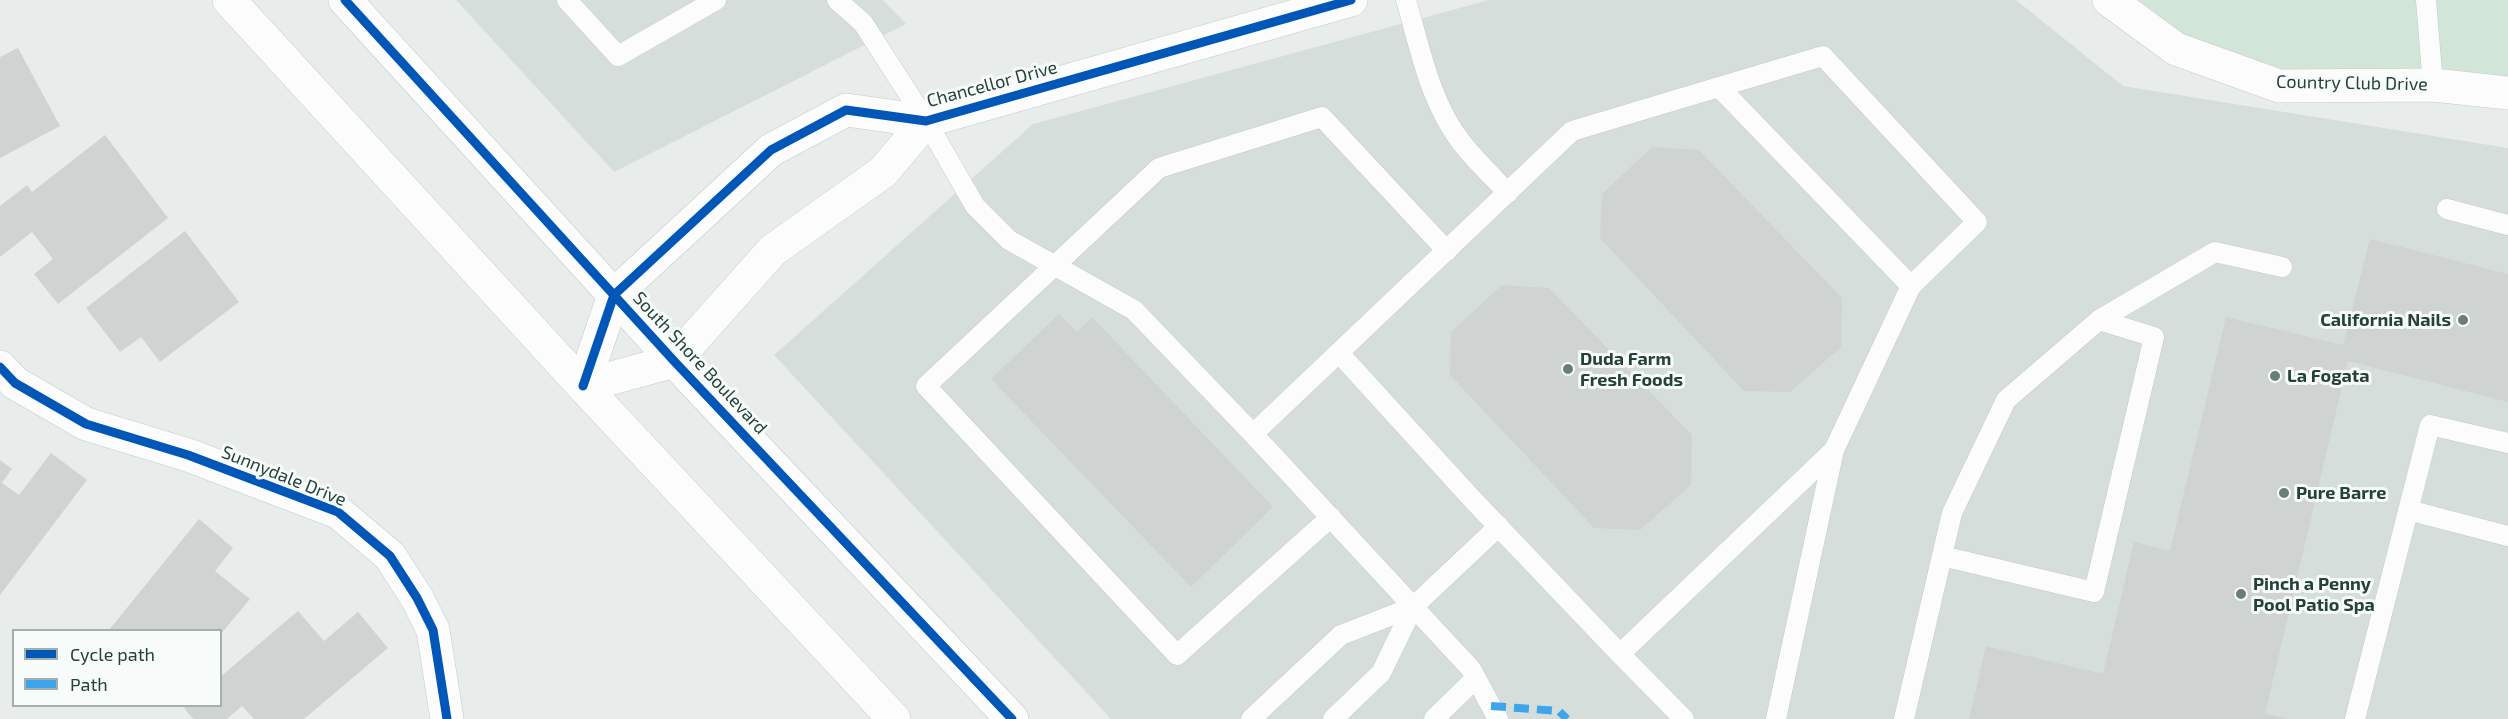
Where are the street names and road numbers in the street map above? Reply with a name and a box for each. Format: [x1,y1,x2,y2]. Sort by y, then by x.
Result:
street label: Chancellor Drive [924,56,1060,112]
street label: Country Club Drive [2276,71,2428,95]
street label: South Shore Boulevard [628,287,772,439]
street label: Sunnydale Drive [218,441,350,511]

